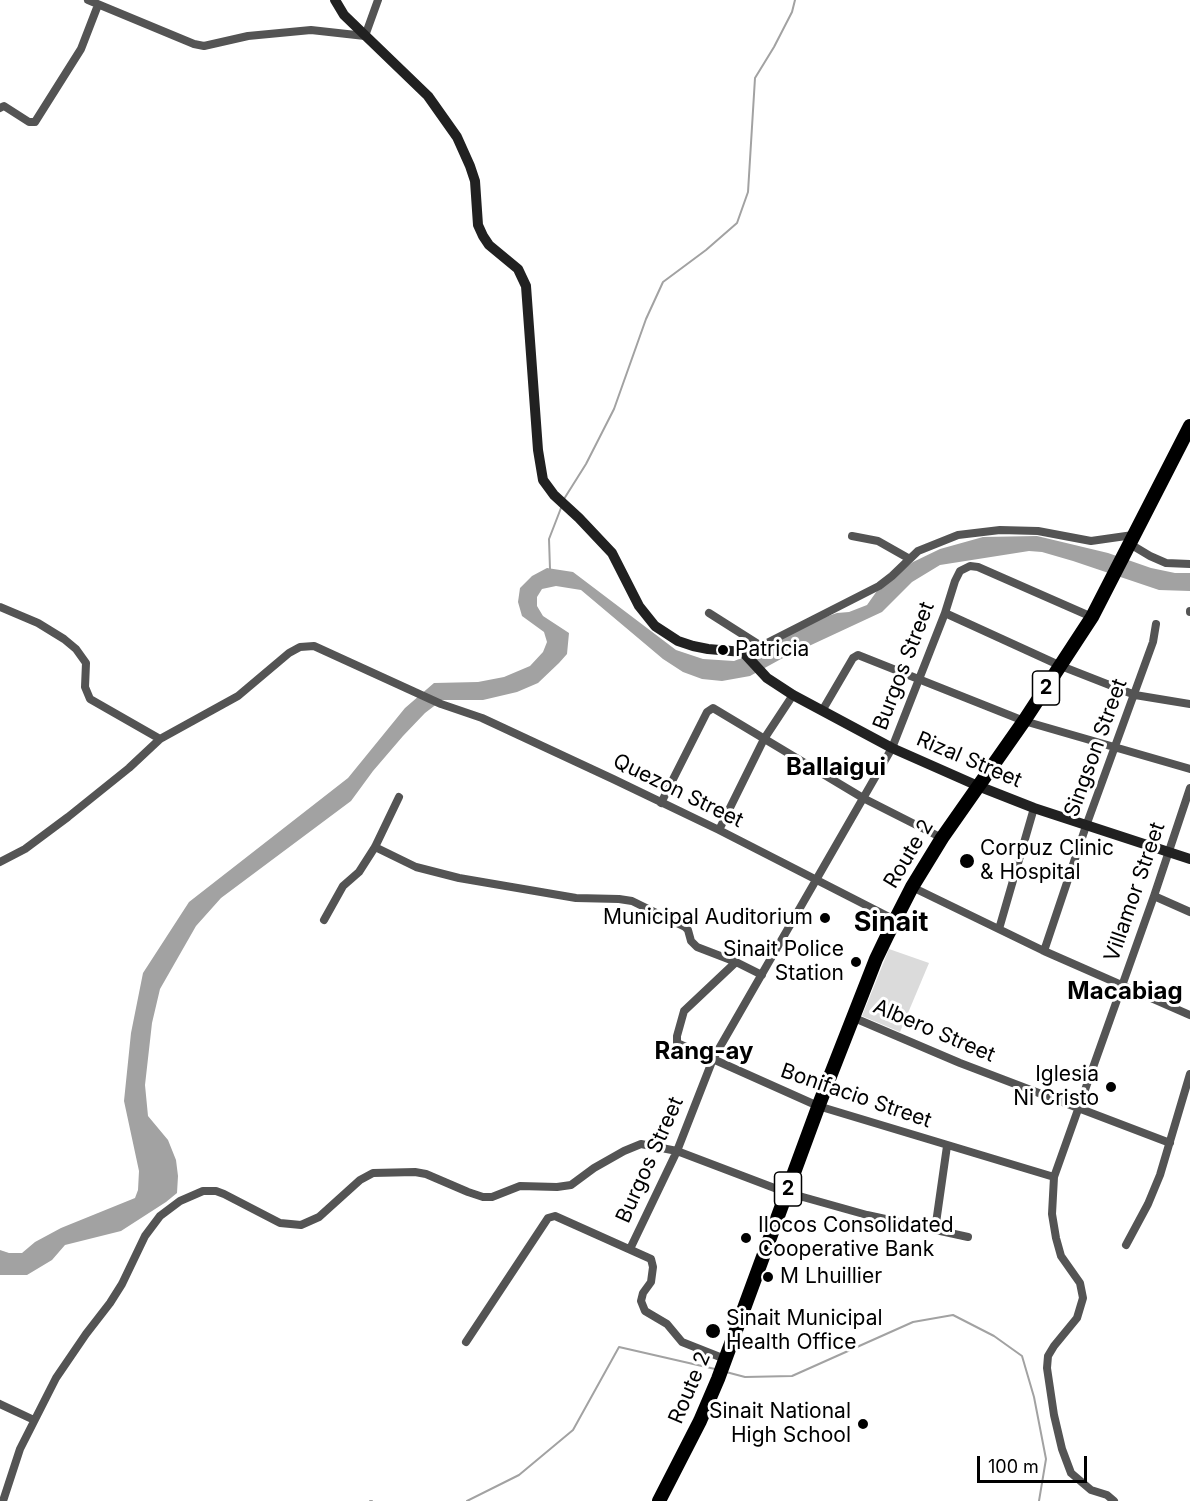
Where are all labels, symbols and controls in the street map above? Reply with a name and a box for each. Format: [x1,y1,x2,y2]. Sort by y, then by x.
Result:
street label: Burgos Street [868,598,940,734]
place label: Patricia [735,637,809,663]
marker: Patricia [716,643,730,657]
road number: 2 [1032,671,1060,705]
street label: Singson Street [1059,676,1133,820]
street label: Rizal Street [912,726,1026,794]
street label: Quezon Street [609,749,747,833]
district label: Ballaigui [786,754,886,782]
street label: Route 2 [879,815,939,893]
street label: Villamor Street [1099,819,1171,965]
place label: Corpuz Clinic & Hospital [980,836,1114,886]
marker: Corpuz Clinic & Hospital [958,852,976,870]
place label: Municipal Auditorium [603,905,813,931]
district label: Sinait [854,907,928,939]
marker: Municipal Auditorium [818,911,832,925]
place label: Sinait Police Station [723,937,844,987]
marker: Sinait Police Station [849,955,863,969]
district label: Macabiag [1067,978,1183,1006]
street label: Albero Street [869,994,999,1068]
district label: Rang-ay [655,1038,753,1066]
street label: Bonifacio Street [777,1058,935,1134]
place label: Iglesia Ni Cristo [1013,1062,1099,1112]
marker: Iglesia Ni Cristo [1104,1080,1118,1094]
street label: Burgos Street [611,1093,689,1227]
road number: 2 [774,1172,802,1206]
place label: Ilocos Consolidated Cooperative Bank [758,1213,954,1263]
marker: Ilocos Consolidated Cooperative Bank [739,1231,753,1245]
place label: M Lhuillier [780,1264,882,1290]
marker: M Lhuillier [761,1270,775,1284]
place label: Sinait Municipal Health Office [726,1306,883,1356]
marker: Sinait Municipal Health Office [704,1322,722,1340]
street label: Route 2 [664,1348,716,1428]
place label: Sinait National High School [709,1399,851,1449]
marker: Sinait National High School [856,1417,870,1431]
scale bar [980,1444,1090,1482]
text: 100 m [988,1456,1039,1477]

